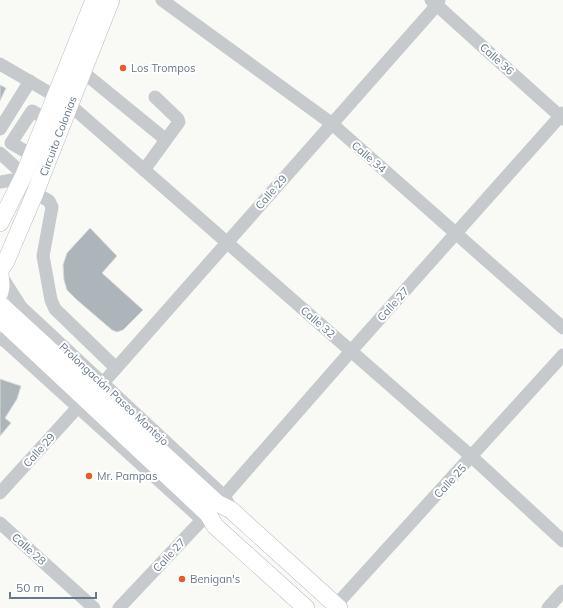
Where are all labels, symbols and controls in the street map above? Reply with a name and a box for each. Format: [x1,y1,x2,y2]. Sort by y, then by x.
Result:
street label: Calle 36 [477,40,517,78]
place label: Los Trompos [131,61,196,75]
marker: Los Trompos [118,63,128,73]
street label: Circuito Colonias [36,94,80,178]
street label: Calle 34 [349,138,389,176]
street label: Calle 29 [252,172,290,212]
street label: Calle 27 [374,284,412,324]
street label: Calle 32 [298,303,338,341]
street label: Prolongación Paseo Montejo [56,340,172,448]
street label: Calle 29 [20,430,58,470]
street label: Calle 25 [431,461,469,501]
place label: Mr. Pampas [97,469,157,483]
marker: Mr. Pampas [84,471,94,481]
street label: Calle 28 [9,530,49,568]
street label: Calle 27 [150,535,188,575]
place label: Benigan's [190,572,240,586]
scale bar [10,574,96,600]
marker: Benigan's [177,574,187,584]
text: 50 m [16,580,44,595]

